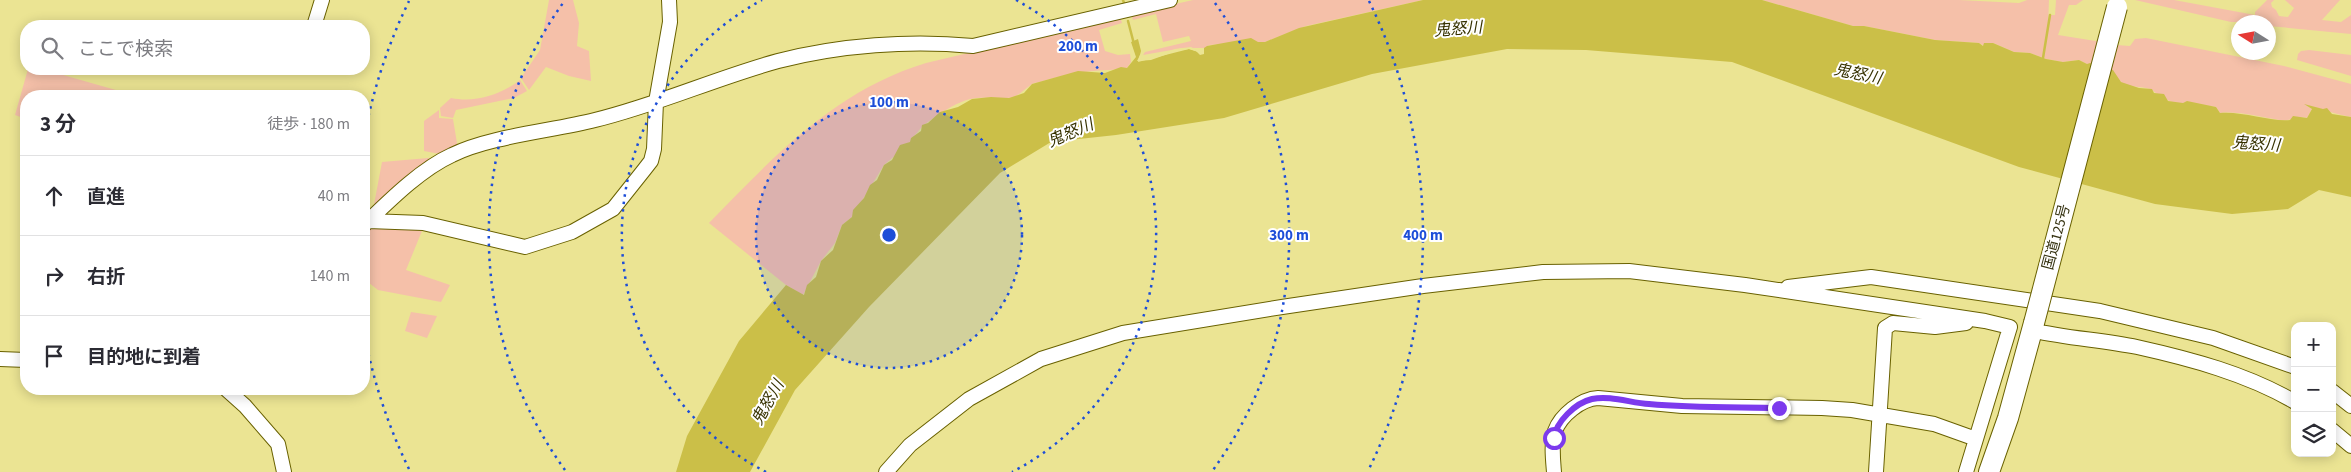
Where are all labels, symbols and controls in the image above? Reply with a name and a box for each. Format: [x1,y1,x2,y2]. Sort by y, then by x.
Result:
north arrow [2231,15,2276,60]
water label: 鬼怒川 [1433,16,1485,42]
search box [20,20,370,75]
icon: search [38,34,66,62]
text: ここで検索 [78,36,173,63]
text: 200 m [1058,36,1098,57]
water label: 鬼怒川 [1832,58,1886,90]
text: 100 m [869,92,909,113]
text: 3 分 [40,109,76,139]
text: 徒歩 · 180 m [267,113,350,135]
water label: 鬼怒川 [1044,113,1099,152]
water label: 鬼怒川 [2231,131,2283,157]
icon: ahead [40,182,68,210]
text: 直進 [87,184,125,211]
text: 40 m [318,185,350,207]
street label: 国道125号 [2038,202,2075,272]
text: 300 m [1269,225,1309,246]
text: 400 m [1403,225,1443,246]
centre of rings [880,226,898,244]
icon: right [40,262,68,290]
text: 右折 [87,264,125,291]
text: 140 m [310,265,350,287]
map controls [2291,322,2336,457]
button: + [2291,322,2336,367]
icon: arrive [40,342,68,370]
text: 目的地に到着 [87,344,201,371]
button: − [2291,367,2336,412]
water label: 鬼怒川 [747,374,790,429]
route end [1768,397,1791,420]
button: layers [2291,412,2336,457]
route start [1543,427,1566,450]

